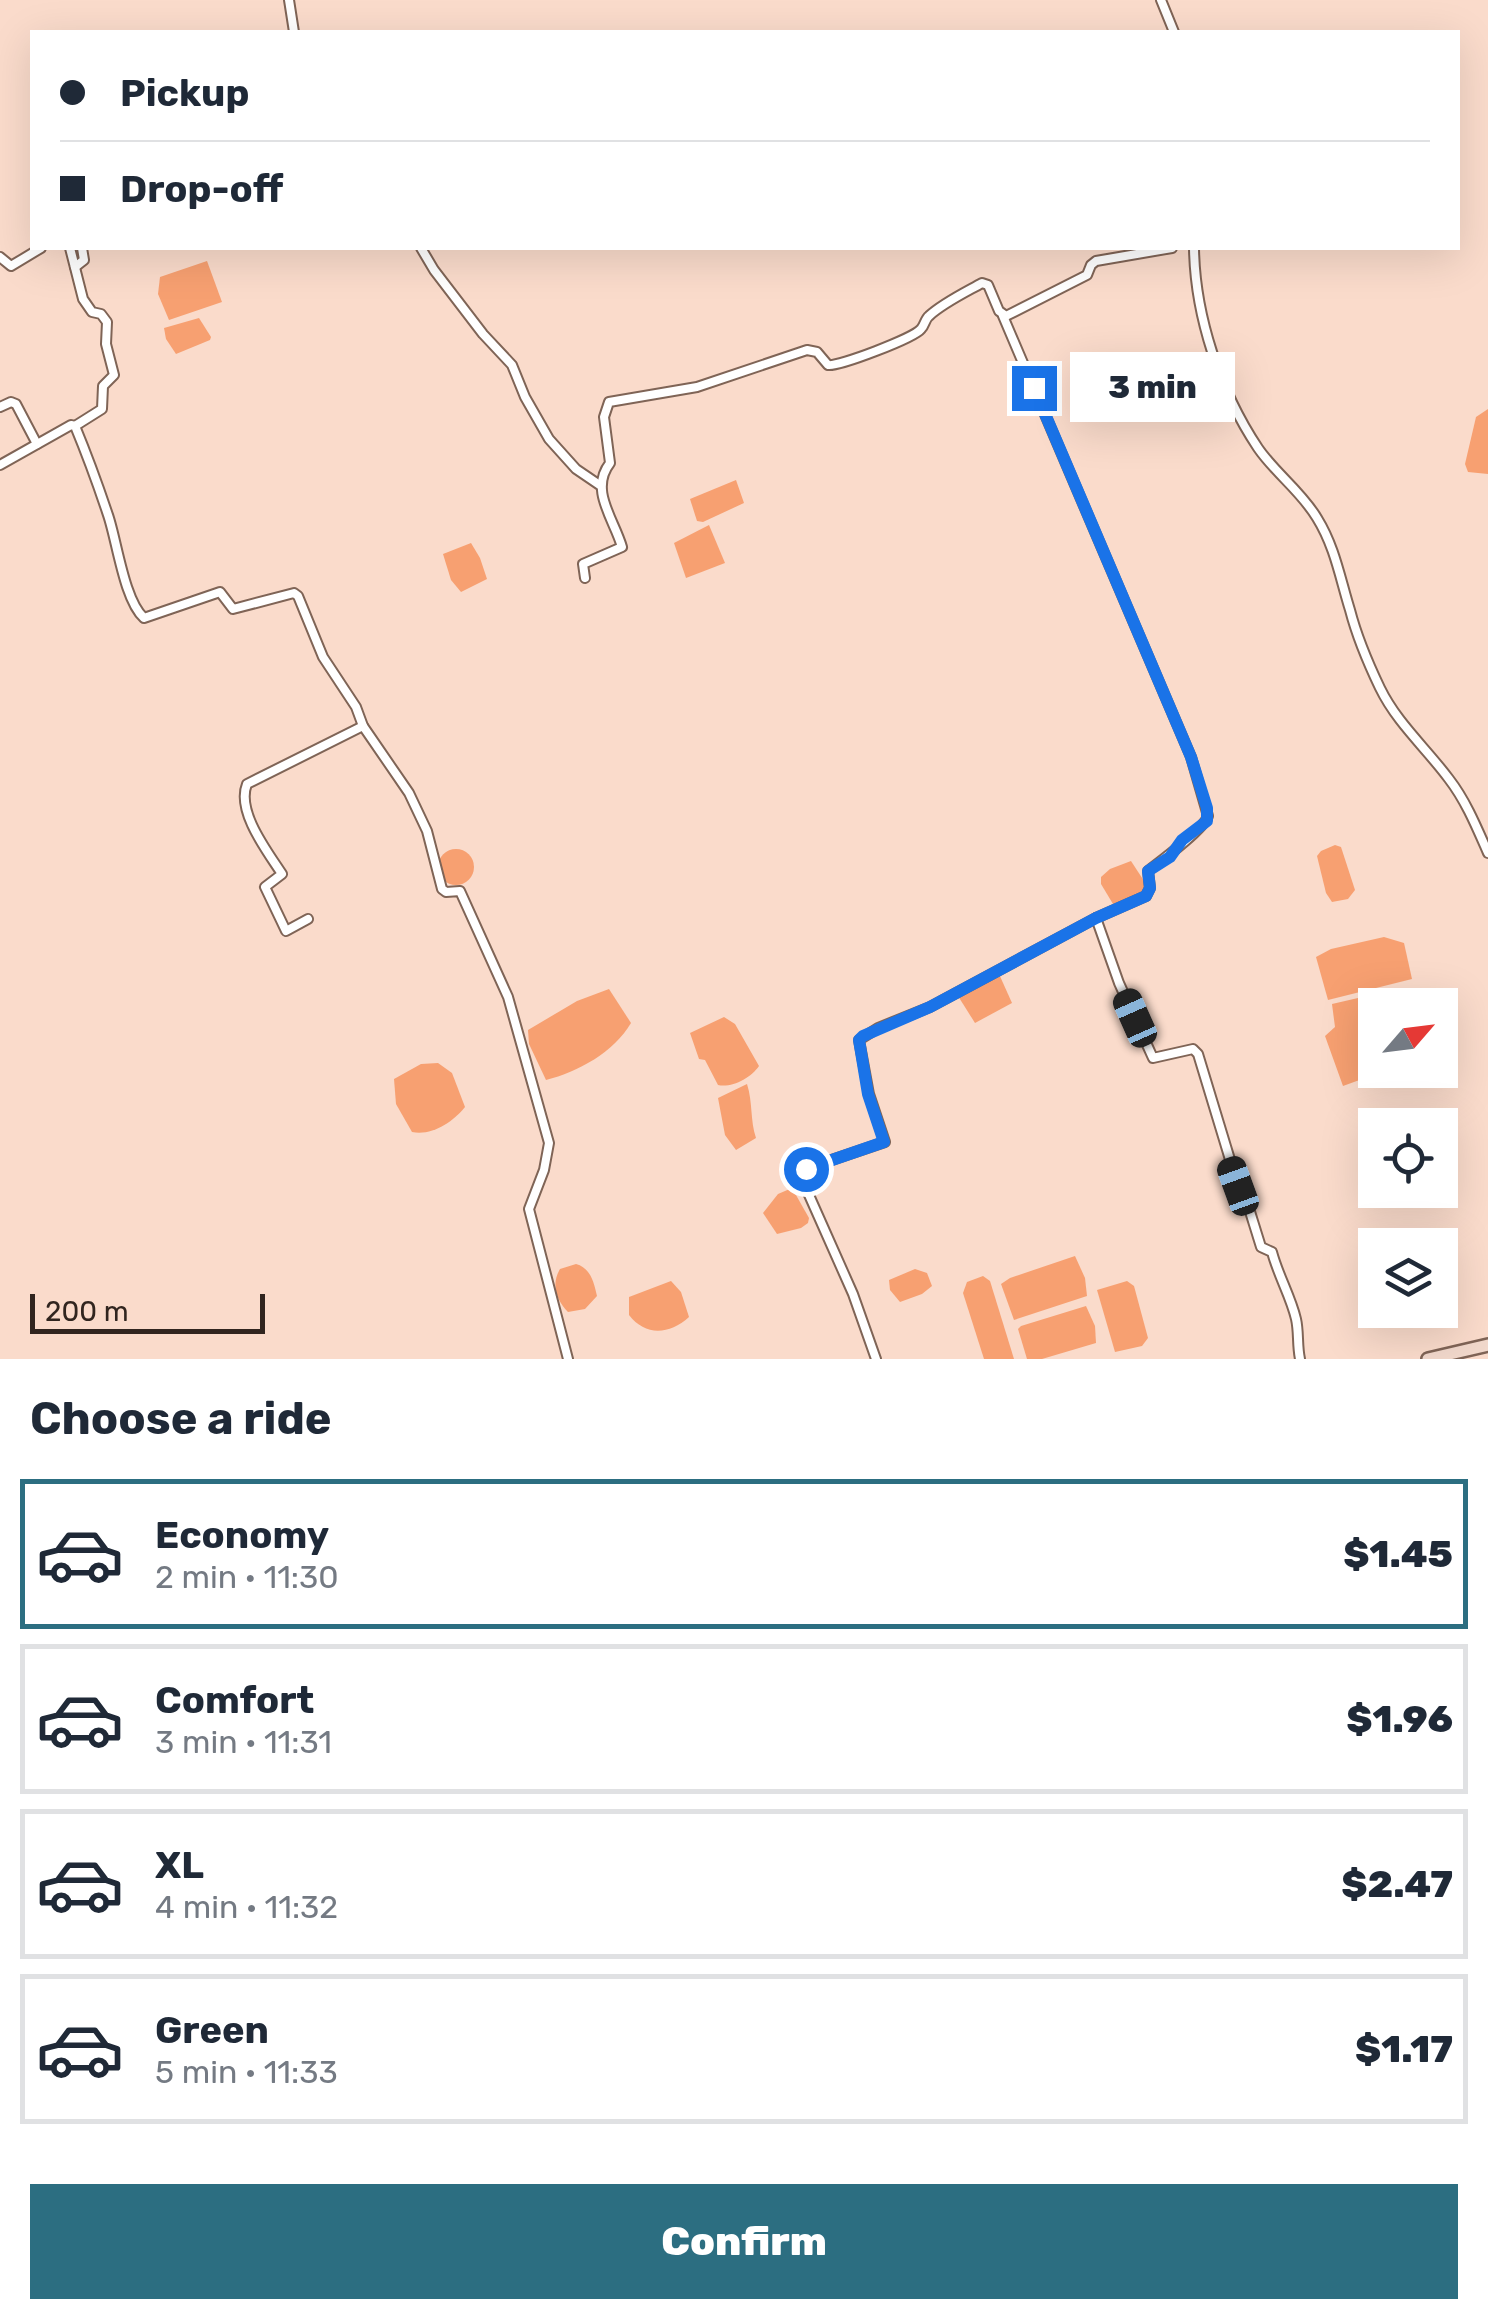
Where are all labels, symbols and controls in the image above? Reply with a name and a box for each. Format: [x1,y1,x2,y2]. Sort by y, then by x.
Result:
text: Pickup [120,70,249,116]
text: Drop-off [120,166,283,212]
callout: 3 min [1069,353,1234,423]
route end [1012,366,1057,411]
text: 3 min [1108,368,1197,406]
car [1109,984,1161,1052]
north arrow [1358,988,1458,1088]
map controls [1358,988,1458,1328]
button: locate [1358,1108,1458,1208]
route start [784,1147,829,1192]
car [1214,1153,1262,1219]
button: layers [1358,1228,1458,1328]
scale bar [30,1289,265,1334]
text: 200 m [45,1295,129,1328]
text: Choose a ride [30,1392,332,1445]
icon: car [35,1509,125,1599]
text: Economy [155,1512,329,1558]
text: $1.45 [1343,1531,1453,1577]
text: 2 min · 11:30 [155,1558,339,1596]
icon: car [35,1674,125,1764]
text: Comfort [155,1677,314,1723]
text: $1.96 [1346,1696,1453,1742]
text: 3 min · 11:31 [155,1723,332,1761]
icon: car [35,1839,125,1929]
text: XL [155,1842,204,1888]
text: $2.47 [1341,1861,1453,1907]
text: 4 min · 11:32 [155,1888,338,1926]
icon: car [35,2004,125,2094]
text: Green [155,2007,269,2053]
text: $1.17 [1355,2026,1453,2072]
text: 5 min · 11:33 [155,2053,338,2091]
button: Confirm [30,2184,1458,2299]

